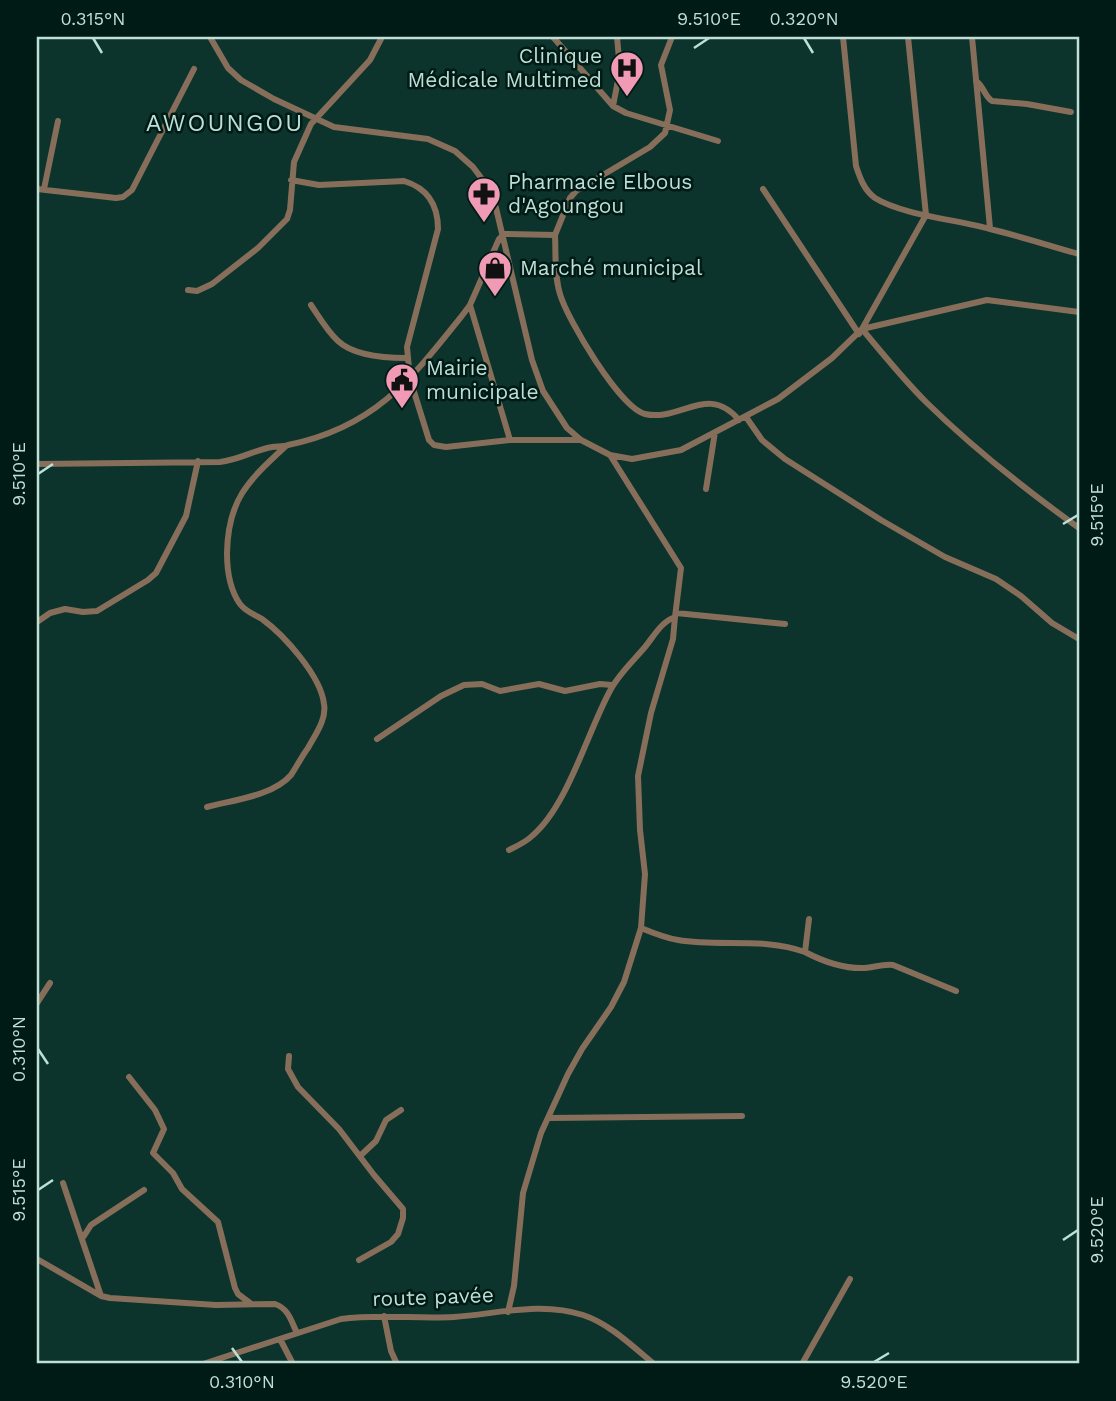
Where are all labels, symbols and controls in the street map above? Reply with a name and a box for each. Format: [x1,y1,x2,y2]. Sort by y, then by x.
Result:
text: 0.315°N [60,8,126,29]
text: 9.510°E [677,8,741,29]
text: 0.320°N [769,8,839,29]
place label: Clinique Médicale Multimed [408,43,602,92]
hospital icon: Clinique Médicale Multimed [608,49,646,98]
district label: AWOUNGOU [146,109,304,137]
place label: Pharmacie Elbous d'Agoungou [508,169,692,218]
pharmacy icon: Pharmacie Elbous d'Agoungou [465,175,503,224]
shop icon: Marché municipal [476,249,514,298]
place label: Marché municipal [520,255,703,280]
place label: Mairie municipale [426,355,539,404]
public building icon: Mairie municipale [383,361,421,410]
text: 9.510°E [8,442,29,506]
text: 9.515°E [1086,483,1107,547]
text: 0.310°N [8,1016,29,1082]
text: 9.515°E [8,1158,29,1222]
text: 9.520°E [1086,1196,1107,1264]
street label: route pavée [372,1282,494,1311]
text: 0.310°N [209,1371,275,1392]
text: 9.520°E [840,1371,908,1392]

